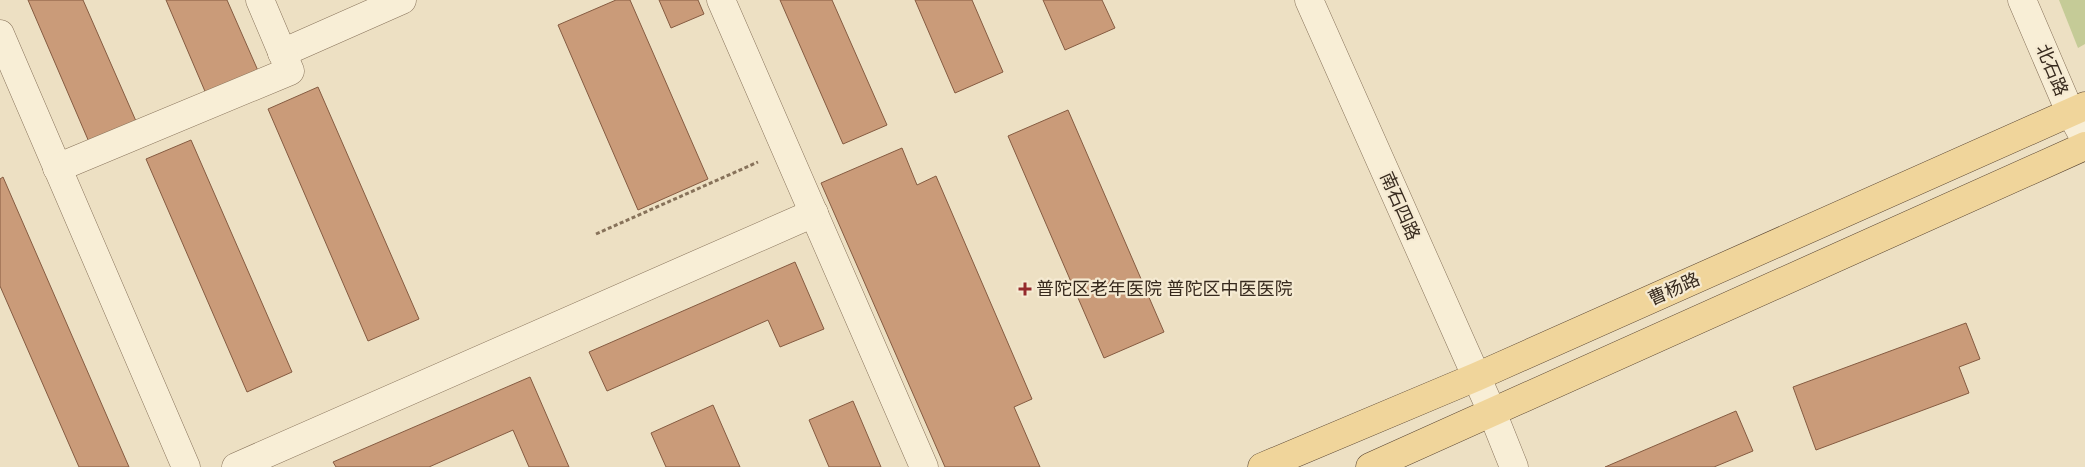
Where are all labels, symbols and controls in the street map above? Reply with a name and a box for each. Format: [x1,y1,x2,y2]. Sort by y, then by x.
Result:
street label: 北石路 [2031,40,2075,99]
street label: 南石四路 [1375,168,1427,243]
street label: 曹杨路 [1644,266,1703,310]
place label: 普陀区老年医院 普陀区中医医院 [1036,276,1292,300]
marker: 普陀区老年医院 普陀区中医医院 [1018,282,1032,296]

